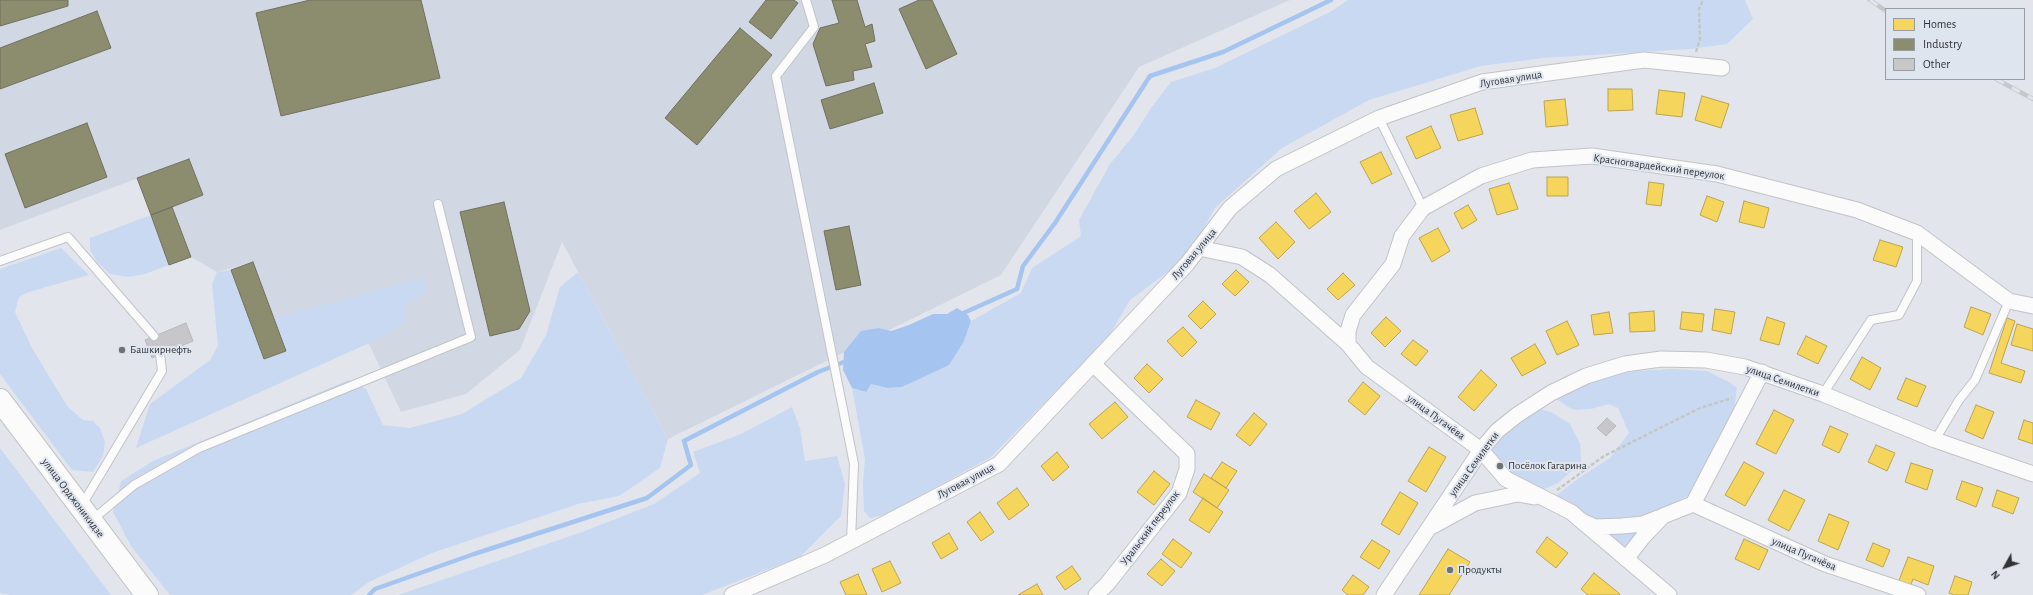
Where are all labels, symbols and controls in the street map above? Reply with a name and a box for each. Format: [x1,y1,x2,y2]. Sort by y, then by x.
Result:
legend [1885,8,2025,80]
text: Homes [1923,18,1956,30]
text: Industry [1923,38,1962,50]
text: Other [1923,58,1950,70]
street label: Луговая улица [1479,68,1543,90]
street label: Красногвардейский переулок [1593,151,1725,183]
street label: Луговая улица [1169,226,1219,282]
place label: Башкирнефть [130,343,191,357]
marker: Башкирнефть [117,345,127,355]
street label: улица Семилетки [1745,362,1821,400]
street label: улица Пугачёва [1404,391,1468,443]
street label: улица Семилетки [1446,429,1502,499]
street label: улица Орджоникидзе [39,456,107,540]
place label: Посёлок Гагарина [1508,459,1587,473]
street label: Луговая улица [935,460,997,502]
marker: Посёлок Гагарина [1495,461,1505,471]
street label: Уральский переулок [1118,488,1182,568]
street label: улица Пугачёва [1770,534,1838,574]
north arrow [1985,547,2025,587]
place label: Продукты [1458,563,1502,577]
marker: Продукты [1445,565,1455,575]
text: N [1989,569,2002,582]

